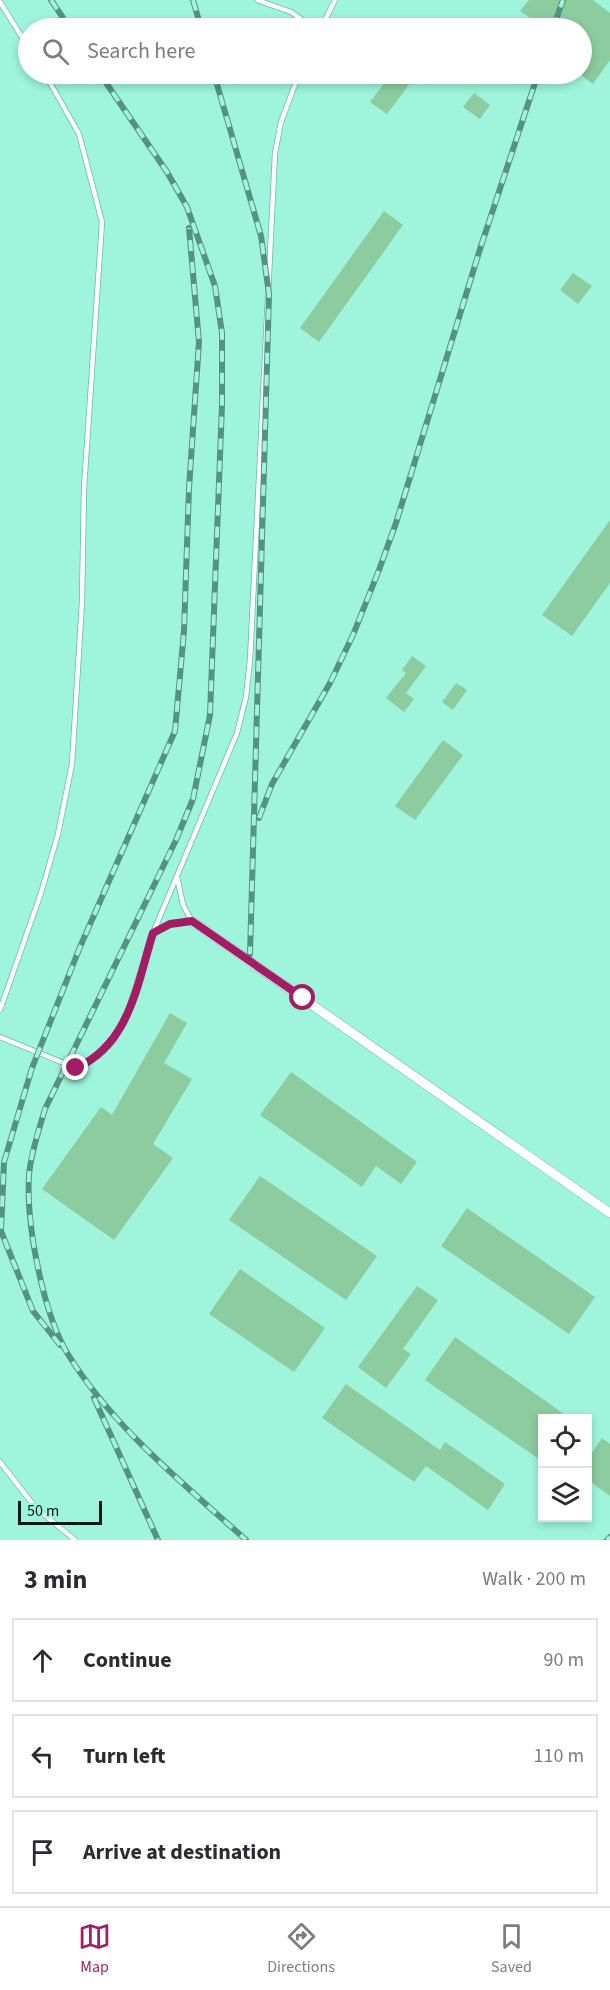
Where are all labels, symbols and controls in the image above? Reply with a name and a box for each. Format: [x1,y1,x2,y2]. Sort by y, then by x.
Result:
search box [18,18,592,84]
icon: search [39,35,72,68]
text: Search here [87,35,195,67]
route start [289,984,315,1010]
route end [62,1054,88,1080]
map controls [538,1414,592,1522]
button: locate [538,1414,592,1468]
button: layers [538,1468,592,1522]
scale bar [18,1498,102,1526]
text: 50 m [27,1500,59,1522]
text: 3 min [24,1561,87,1598]
text: Walk · 200 m [482,1565,586,1593]
icon: ahead [26,1644,59,1677]
text: Continue [83,1644,172,1676]
text: 90 m [544,1646,584,1674]
icon: left [26,1740,59,1773]
text: Turn left [83,1740,165,1772]
text: 110 m [534,1742,584,1770]
icon: arrive [26,1836,59,1869]
text: Arrive at destination [83,1836,281,1868]
tab: Map [78,1920,111,1978]
tab: Directions [267,1920,335,1978]
tab: Saved [491,1920,532,1978]

